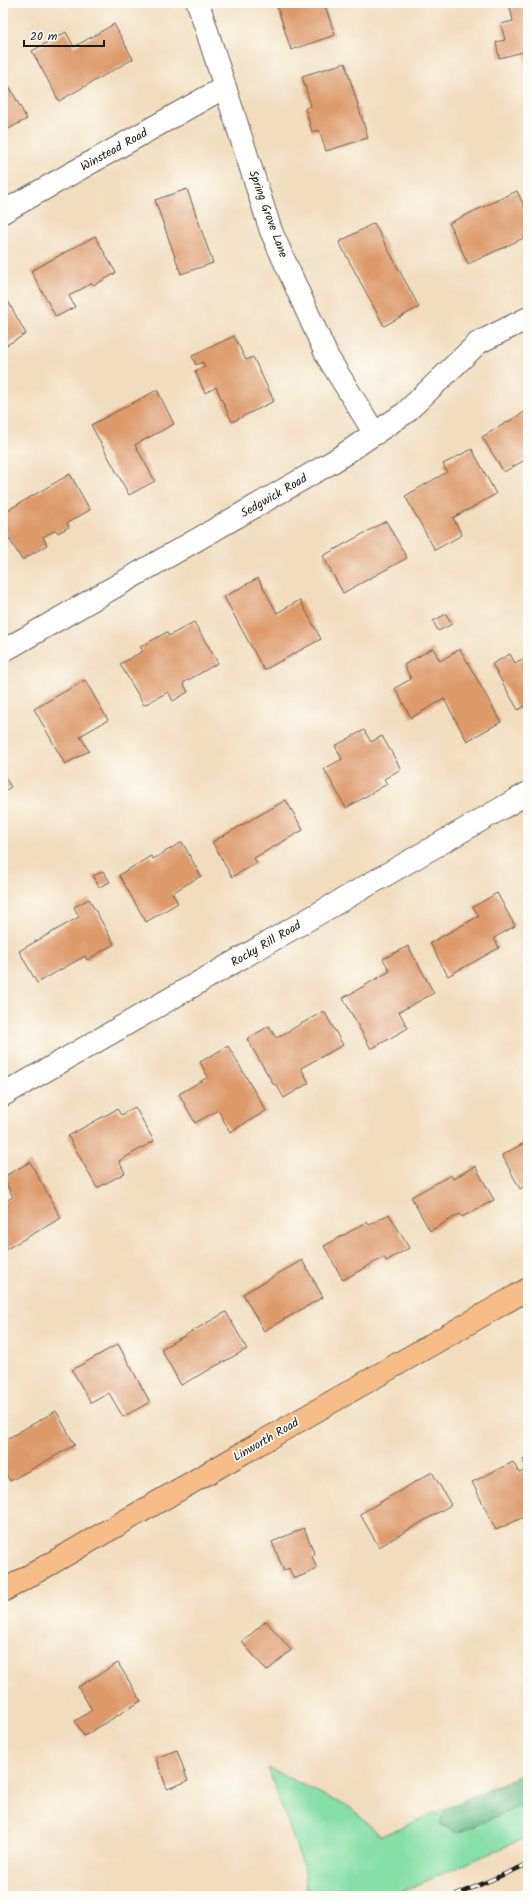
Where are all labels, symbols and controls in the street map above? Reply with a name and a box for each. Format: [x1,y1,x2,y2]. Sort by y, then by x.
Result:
scale bar [24,22,104,48]
text: 20 m [30,27,58,46]
street label: Winstead Road [77,123,152,176]
street label: Spring Grove Lane [243,168,293,261]
street label: Sedgwick Road [237,469,312,523]
street label: Rocky Rill Road [227,916,306,972]
street label: Linworth Road [230,1413,303,1467]

